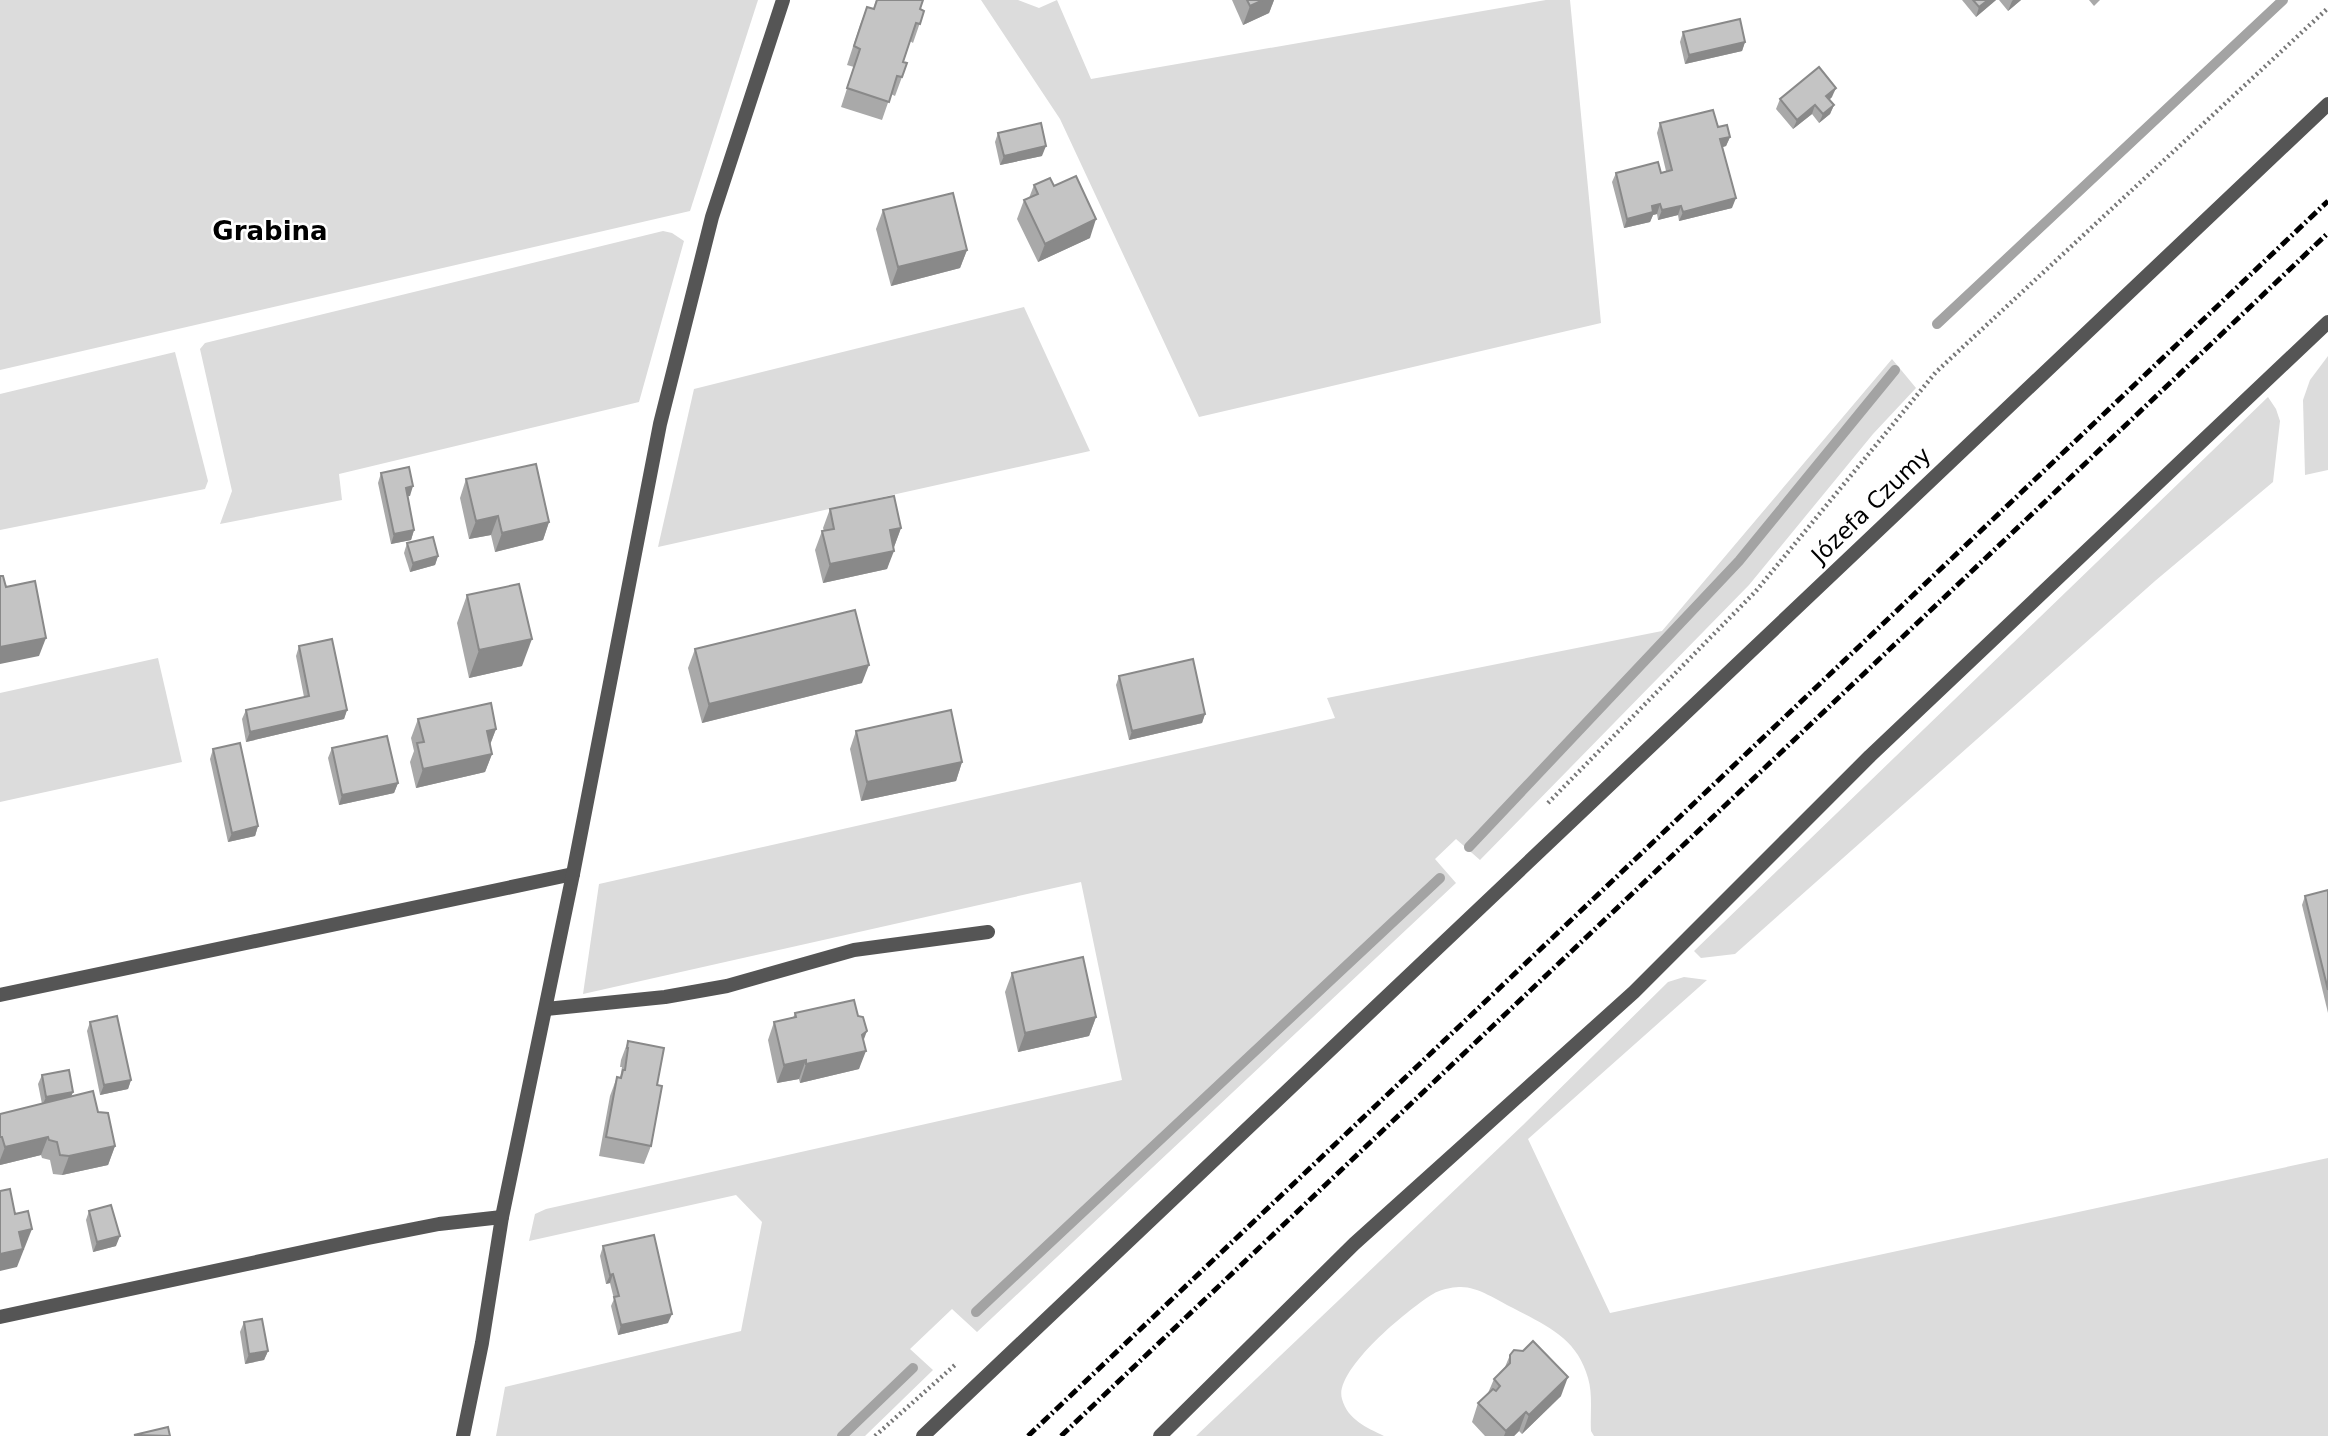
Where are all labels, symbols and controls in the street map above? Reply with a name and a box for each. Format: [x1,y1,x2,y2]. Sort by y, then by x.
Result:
district label: Grabina [212,216,328,246]
street label: Józefa Czumy [1805,442,1936,570]

